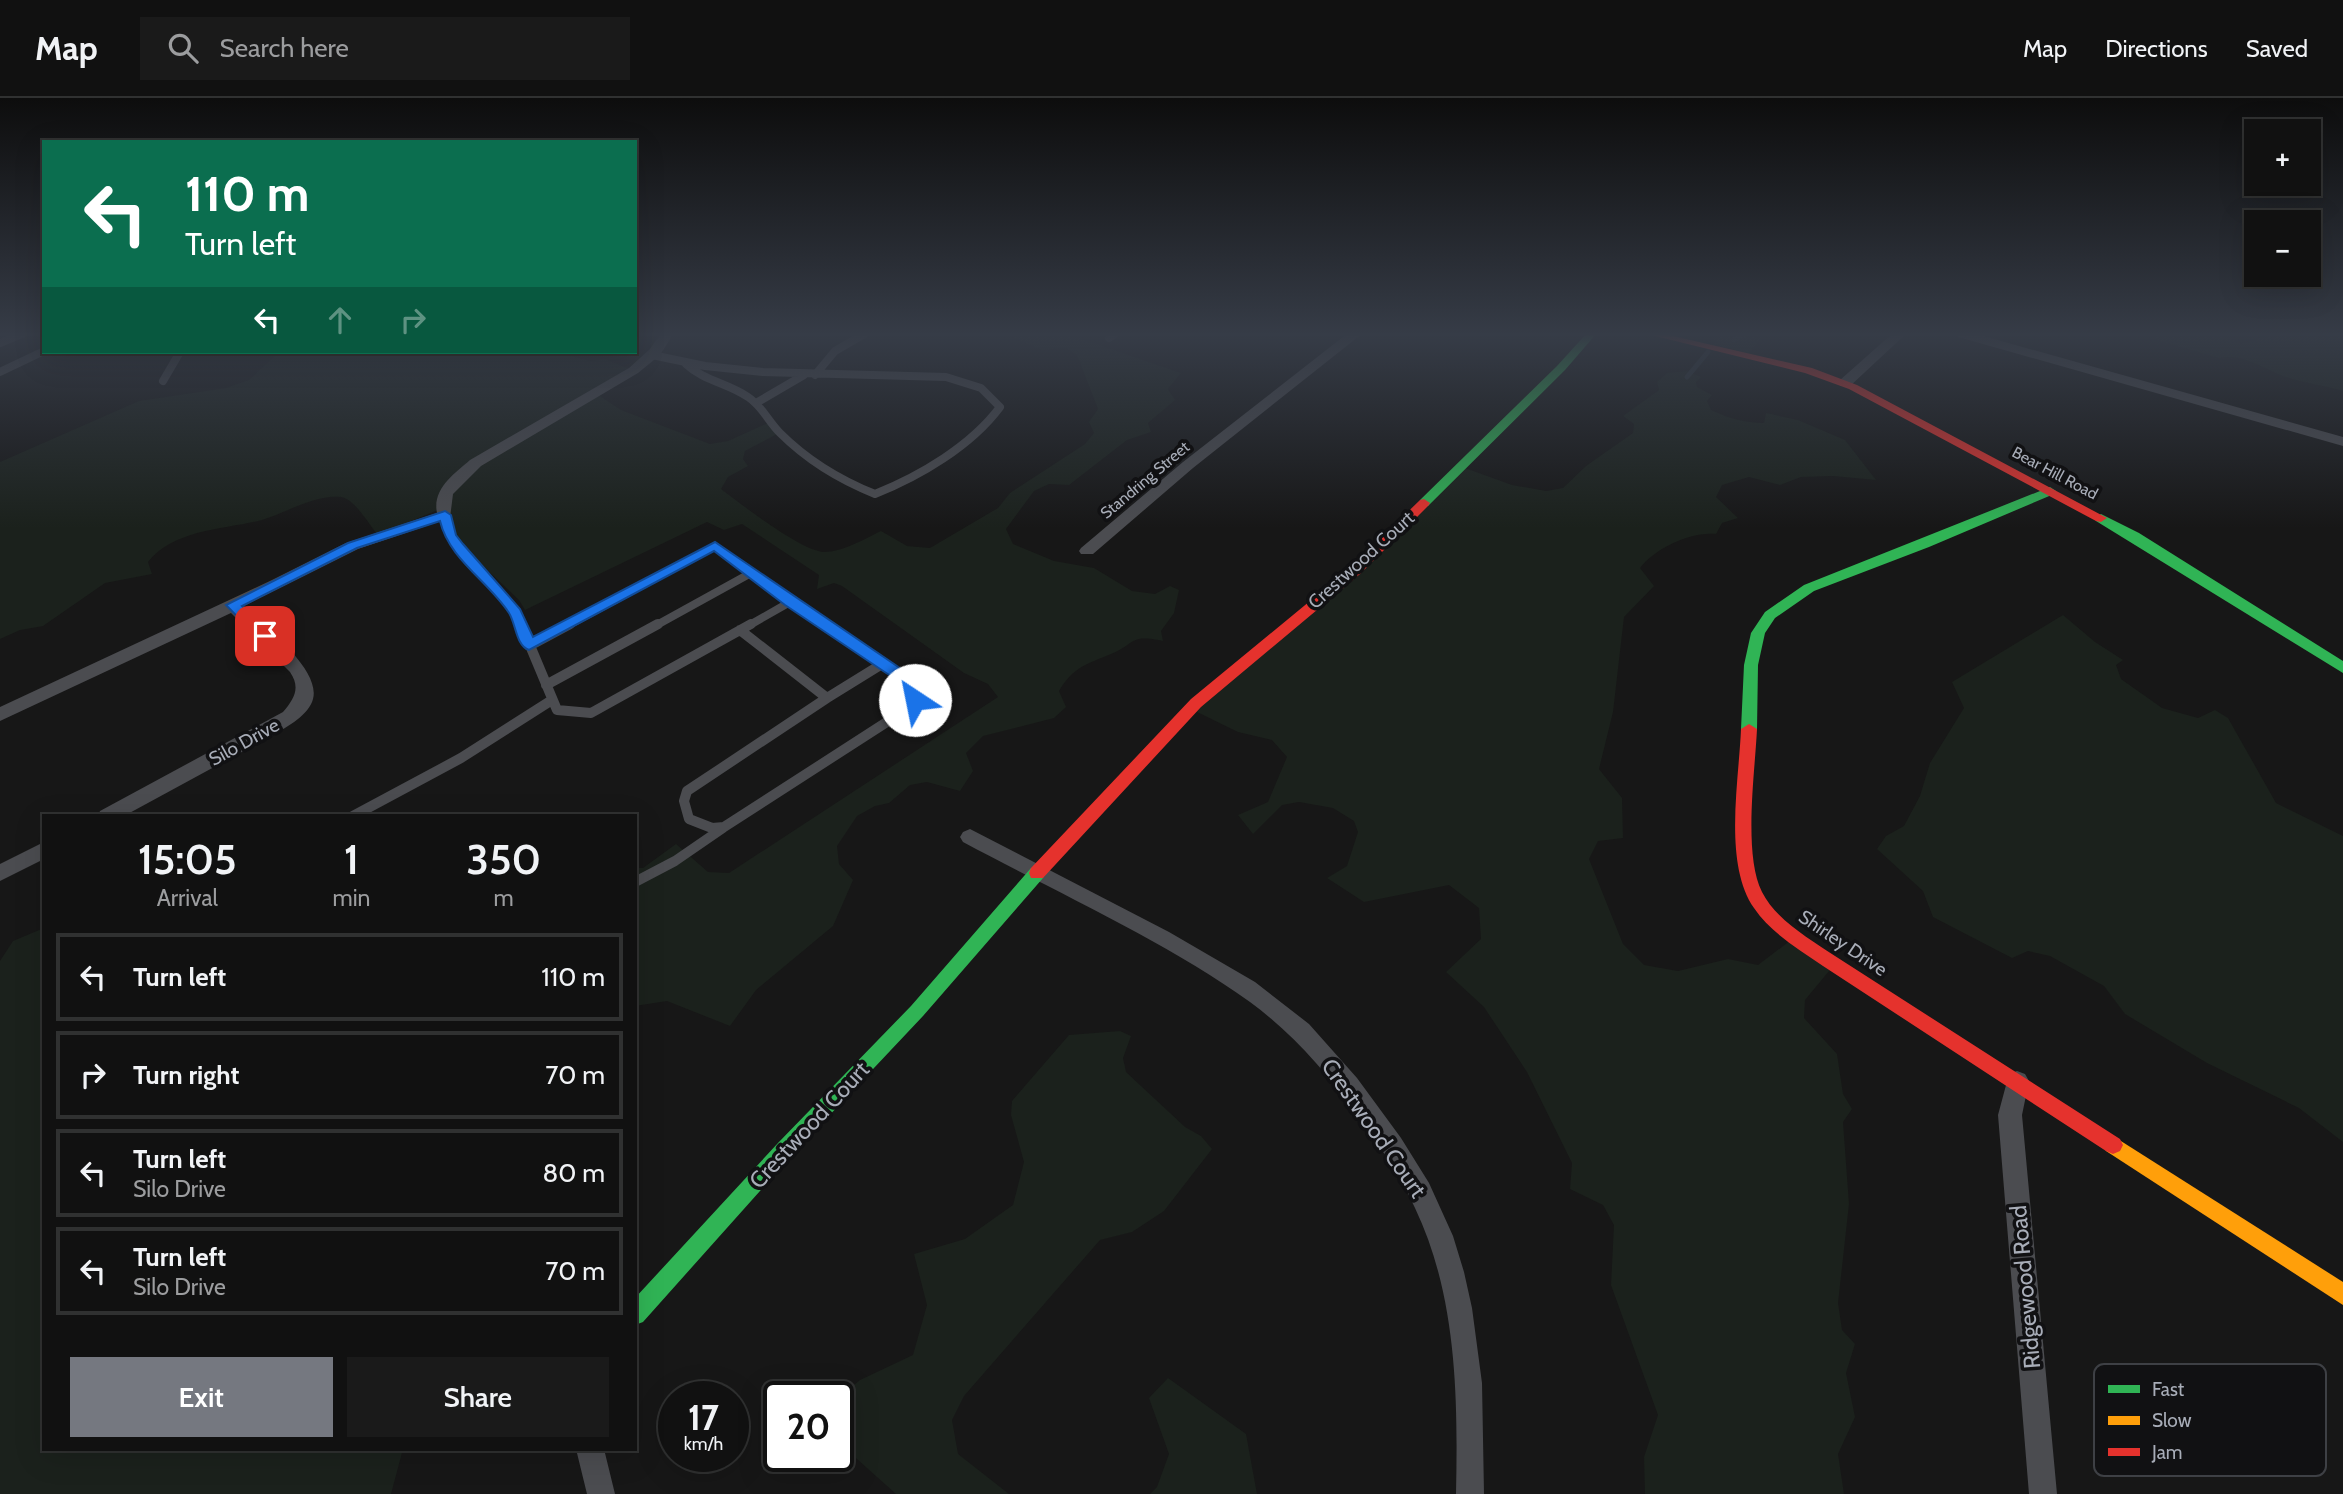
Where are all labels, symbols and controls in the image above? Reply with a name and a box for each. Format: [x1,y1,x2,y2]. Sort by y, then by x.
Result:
search box [140,17,630,80]
text: Map [35,28,98,68]
icon: search [164,29,202,67]
text: Search here [220,32,349,64]
text: Map [2023,34,2067,63]
text: Directions [2105,34,2208,63]
text: Saved [2246,34,2308,63]
map controls [2244,119,2321,287]
button: + [2244,119,2321,196]
text: 110 m [185,164,309,223]
icon: left [70,168,161,259]
button: − [2244,210,2321,287]
text: Turn left [185,224,296,263]
icon: left [248,301,286,339]
icon: ahead [321,301,359,339]
icon: right [394,301,432,339]
street label: Standring Street [1097,437,1194,523]
street label: Bear Hill Road [2009,442,2101,504]
street label: Crestwood Court [1303,506,1419,614]
pin [235,606,295,666]
icon: arrive [246,617,284,655]
position arrow [878,663,952,737]
street label: Silo Drive [205,713,283,771]
text: 15:05 [138,833,237,885]
text: 1 [344,833,359,885]
text: 350 [466,833,541,885]
text: Arrival [157,884,218,912]
text: min [332,884,370,912]
text: m [494,884,514,912]
street label: Shirley Drive [1794,905,1892,981]
icon: left [74,958,112,996]
text: Turn left [133,961,226,993]
text: 110 m [541,961,605,993]
street label: Crestwood Court [1316,1053,1432,1203]
icon: right [74,1056,112,1094]
street label: Crestwood Court [743,1056,875,1194]
text: Turn right [133,1059,239,1091]
text: 70 m [545,1059,605,1091]
text: Turn left [133,1143,226,1175]
icon: left [74,1154,112,1192]
text: 80 m [542,1157,605,1189]
text: Silo Drive [133,1175,226,1203]
street label: Ridgewood Road [2004,1204,2046,1370]
text: Turn left [133,1241,226,1273]
icon: left [74,1252,112,1290]
text: 70 m [545,1255,605,1287]
text: Silo Drive [133,1273,226,1301]
button: Exit [70,1357,333,1437]
button: Share [347,1357,609,1437]
legend [2094,1364,2326,1476]
text: Fast [2152,1378,2185,1401]
speed limit sign: 20 [763,1381,854,1472]
text: 17 [688,1396,719,1439]
text: Slow [2152,1409,2192,1432]
text: km/h [684,1433,723,1455]
text: Jam [2151,1441,2182,1464]

